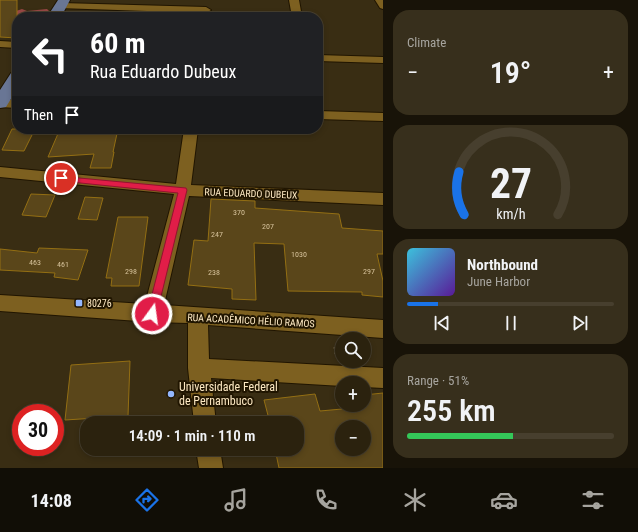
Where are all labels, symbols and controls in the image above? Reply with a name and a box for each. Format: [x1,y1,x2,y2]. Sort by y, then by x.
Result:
text: 60 m [90,27,146,60]
icon: left [24,28,76,80]
text: Climate [407,35,446,50]
text: 19° [490,55,531,90]
text: − [407,60,418,85]
text: + [603,60,614,85]
text: Rua Eduardo Dubeux [90,61,236,82]
icon: arrive [61,104,83,126]
text: Then [24,106,53,124]
text: 27 [489,159,532,208]
pin [44,161,78,195]
icon: arrive [50,167,72,189]
street label: RUA EDUARDO DUBEUX [204,186,298,201]
text: km/h [496,205,525,221]
house number: 370 [233,208,245,217]
house number: 207 [262,222,274,231]
house number: 247 [211,230,223,239]
house number: 1030 [291,250,307,259]
text: Northbound [467,256,538,274]
house number: 463 [29,258,41,267]
house number: 461 [57,260,69,269]
house number: 298 [125,267,137,276]
house number: 297 [363,267,375,276]
house number: 238 [208,268,220,277]
text: June Harbor [467,274,530,289]
position arrow [131,293,173,335]
marker: 80276 [74,298,84,308]
place label: 80276 [87,298,112,309]
street label: RUA ACADÊMICO HÉLIO RAMOS [187,311,315,329]
icon: previous [431,312,453,334]
icon: pause [500,312,522,334]
icon: next [569,312,591,334]
map controls [335,332,371,456]
button: search [335,332,371,368]
text: Range · 51% [407,373,469,388]
button: + [335,376,371,412]
place label: Universidade Federal de Pernambuco [179,380,278,408]
marker: Universidade Federal de Pernambuco [166,389,176,399]
text: 255 km [407,393,496,428]
speed limit sign: 30 [12,404,64,456]
button: − [335,420,371,456]
text: 14:09 · 1 min · 110 m [129,427,255,445]
icon: directions [133,486,161,514]
icon: music [222,486,250,514]
icon: phone [312,486,340,514]
icon: climate [401,486,429,514]
icon: car [490,486,518,514]
icon: filters [579,486,607,514]
text: 14:08 [31,490,72,511]

